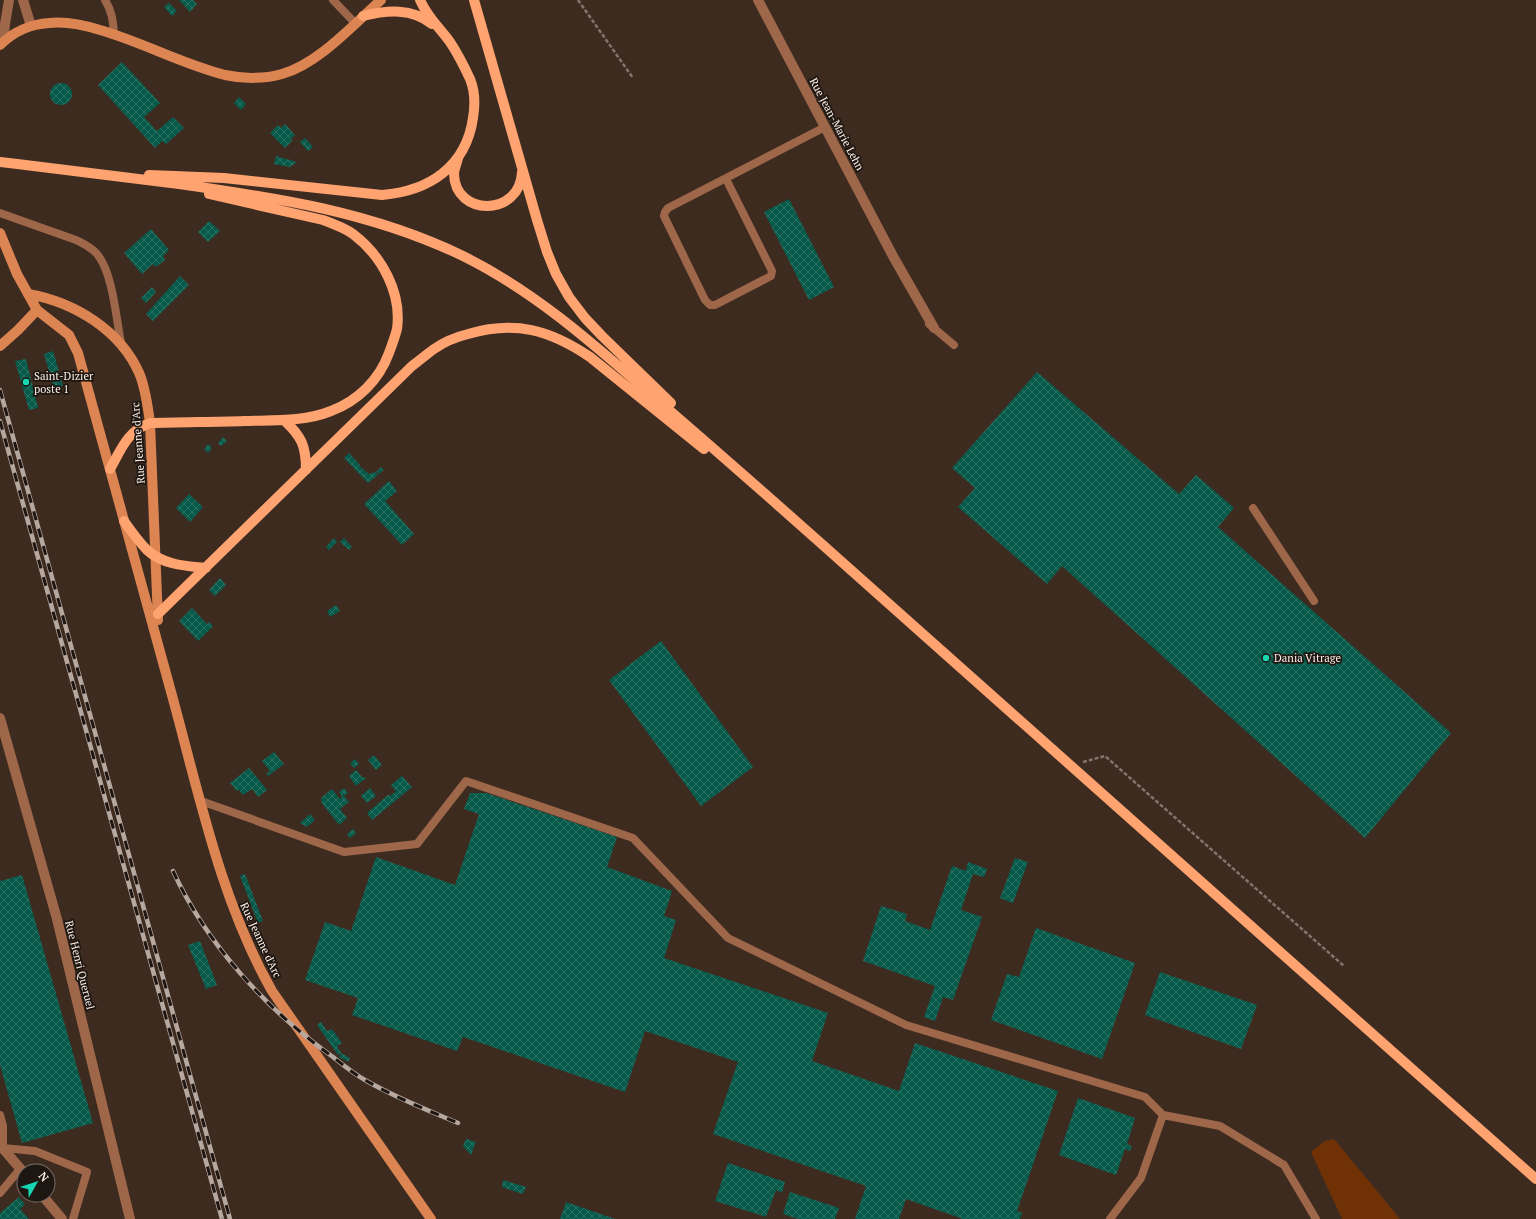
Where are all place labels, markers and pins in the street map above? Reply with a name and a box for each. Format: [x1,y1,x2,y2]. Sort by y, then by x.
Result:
place label: Saint-Dizier poste 1 [34,369,94,396]
marker: Saint-Dizier poste 1 [21,377,31,387]
place label: Dania Vitrage [1274,651,1342,665]
marker: Dania Vitrage [1261,653,1271,663]

